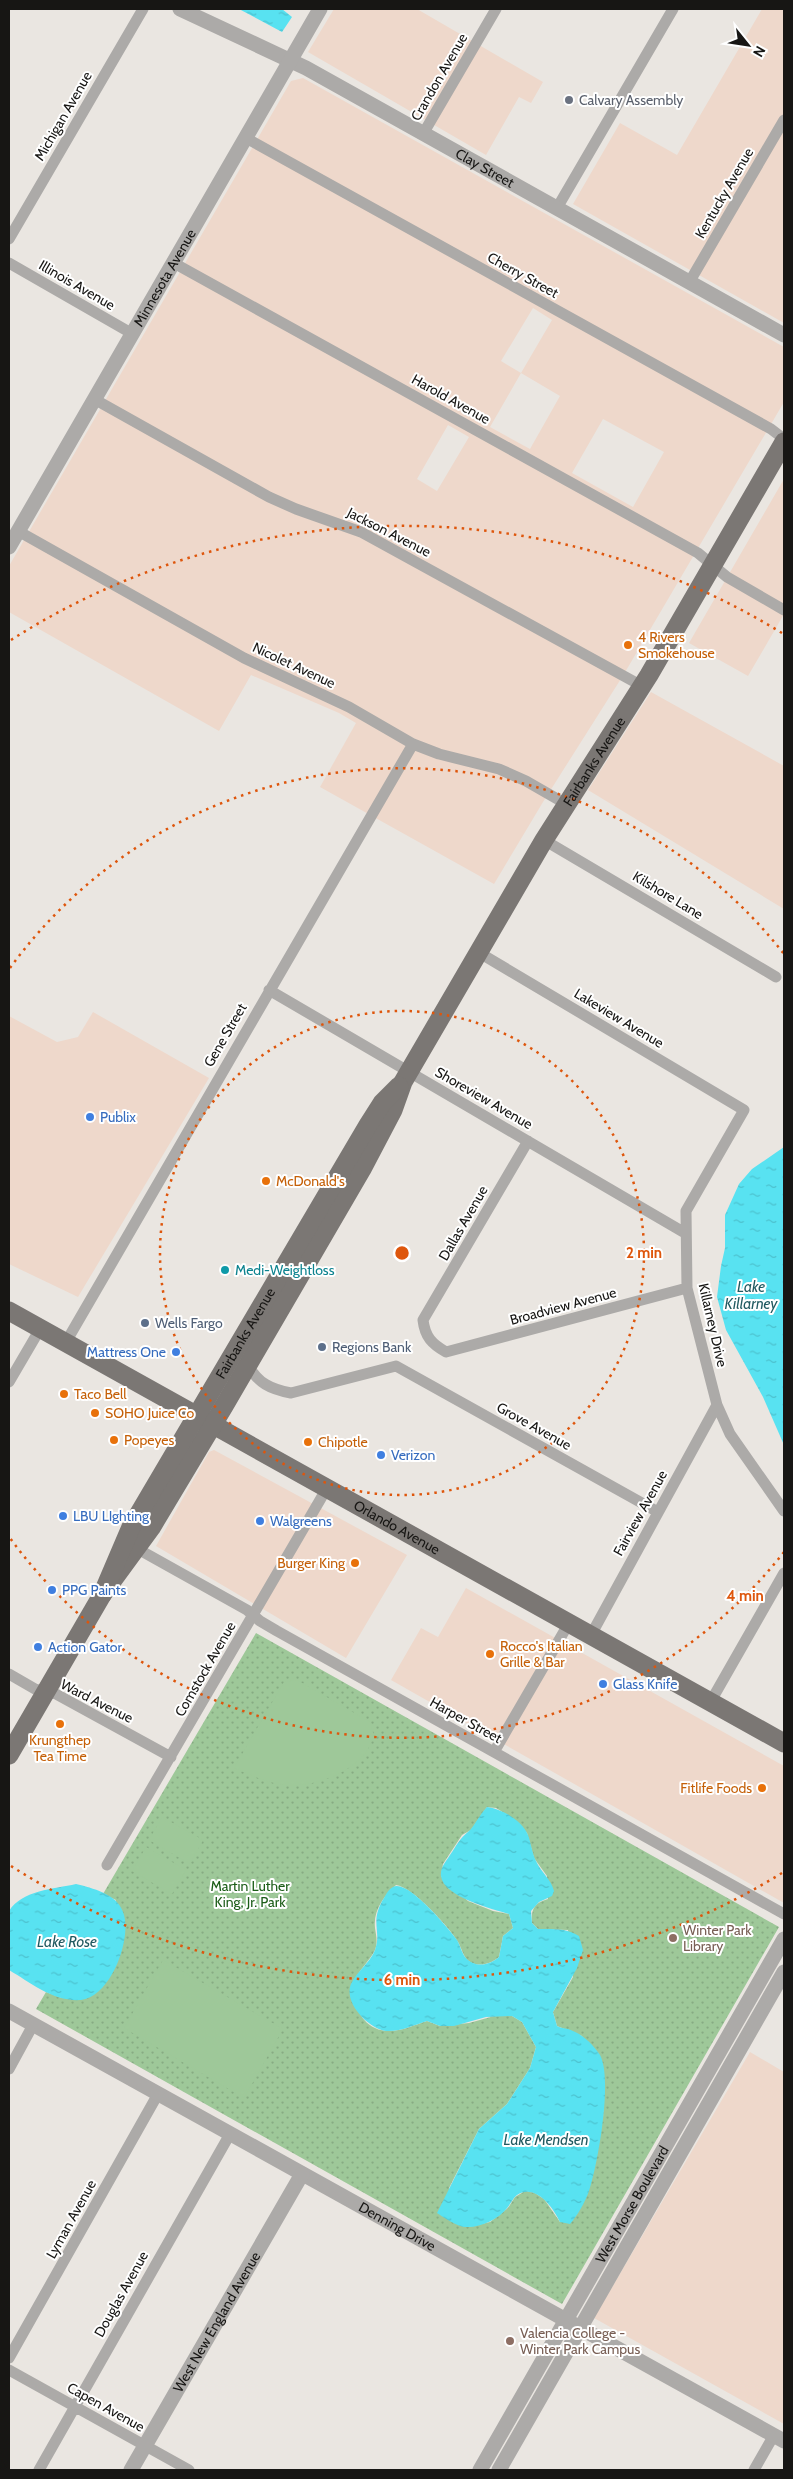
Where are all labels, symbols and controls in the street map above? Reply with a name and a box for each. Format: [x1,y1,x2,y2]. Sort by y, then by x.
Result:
north arrow [723,20,773,70]
street label: Crandon Avenue [407,30,471,124]
text: N [749,43,770,60]
street label: Michigan Avenue [30,68,96,164]
place label: Calvary Assembly [579,91,683,109]
marker: Calvary Assembly [563,94,575,106]
street label: Clay Street [452,144,518,192]
street label: Kentucky Avenue [691,144,757,242]
street label: Minnesota Avenue [129,226,200,330]
street label: Cherry Street [484,248,562,302]
street label: Illinois Avenue [36,256,118,314]
street label: Harold Avenue [409,370,493,428]
street label: Jackson Avenue [343,503,434,561]
place label: 4 Rivers Smokehouse [638,628,715,662]
street label: Nicolet Avenue [250,638,338,692]
marker: 4 Rivers Smokehouse [622,639,634,651]
street label: Fairbanks Avenue [559,713,629,810]
street label: Kilshore Lane [630,867,706,923]
street label: Lakeview Avenue [571,984,667,1052]
street label: Gene Street [200,1000,251,1070]
street label: Shoreview Avenue [432,1063,536,1133]
place label: Publix [100,1108,136,1126]
marker: Publix [84,1111,96,1123]
place label: McDonald's [276,1172,345,1190]
marker: McDonald's [260,1175,272,1187]
street label: Dallas Avenue [434,1182,492,1264]
centre of rings [393,1244,411,1262]
text: 2 min [626,1244,662,1262]
place label: Medi-Weightloss [235,1261,335,1279]
marker: Medi-Weightloss [219,1264,231,1276]
water label: Lake Killarney [725,1278,778,1313]
street label: Killarney Drive [695,1281,731,1369]
street label: Broadview Avenue [508,1283,618,1329]
street label: Fairbanks Avenue [211,1284,279,1382]
place label: Wells Fargo [155,1314,223,1332]
marker: Wells Fargo [139,1317,151,1329]
place label: Regions Bank [332,1338,412,1356]
marker: Regions Bank [316,1341,328,1353]
place label: Mattress One [87,1343,166,1361]
marker: Mattress One [170,1346,182,1358]
place label: Taco Bell [74,1385,127,1403]
marker: Taco Bell [58,1388,70,1400]
street label: Grove Avenue [494,1398,574,1454]
place label: SOHO Juice Co [105,1404,194,1422]
marker: SOHO Juice Co [89,1407,101,1419]
place label: Popeyes [124,1431,175,1449]
place label: Chipotle [318,1433,368,1451]
marker: Popeyes [108,1434,120,1446]
marker: Chipotle [302,1436,314,1448]
place label: Verizon [391,1446,435,1464]
marker: Verizon [375,1449,387,1461]
street label: Fairview Avenue [609,1467,671,1559]
street label: Orlando Avenue [350,1496,443,1558]
place label: LBU LIghting [73,1507,150,1525]
marker: LBU LIghting [57,1510,69,1522]
place label: Walgreens [270,1512,332,1530]
marker: Walgreens [254,1515,266,1527]
place label: Burger King [277,1554,346,1572]
marker: Burger King [349,1557,361,1569]
place label: PPG Paints [62,1581,127,1599]
marker: PPG Paints [46,1584,58,1596]
text: 4 min [726,1587,764,1605]
street label: Comstock Avenue [171,1618,239,1720]
place label: Rocco's Italian Grille & Bar [500,1637,583,1671]
place label: Action Gator [48,1638,123,1656]
marker: Action Gator [32,1641,44,1653]
marker: Rocco's Italian Grille & Bar [484,1648,496,1660]
street label: Ward Avenue [58,1675,136,1727]
place label: Glass Knife [613,1675,677,1693]
marker: Glass Knife [597,1678,609,1690]
street label: Harper Street [427,1693,505,1747]
marker: Krungthep Tea Time [54,1718,66,1730]
place label: Krungthep Tea Time [29,1731,91,1765]
place label: Fitlife Foods [680,1779,752,1797]
marker: Fitlife Foods [756,1782,768,1794]
park label: Martin Luther King, Jr. Park [210,1877,290,1911]
place label: Winter Park Library [683,1921,752,1955]
marker: Winter Park Library [667,1932,679,1944]
water label: Lake Rose [37,1933,97,1951]
text: 6 min [384,1971,420,1989]
water label: Lake Mendsen [503,2131,589,2149]
street label: West Morse Boulevard [591,2143,673,2266]
street label: Lyman Avenue [42,2176,100,2262]
street label: Denning Drive [356,2198,439,2255]
street label: Douglas Avenue [90,2248,152,2340]
street label: West New England Avenue [169,2248,264,2395]
place label: Valencia College - Winter Park Campus [520,2324,640,2358]
marker: Valencia College - Winter Park Campus [504,2335,516,2347]
street label: Capen Avenue [64,2378,148,2436]

